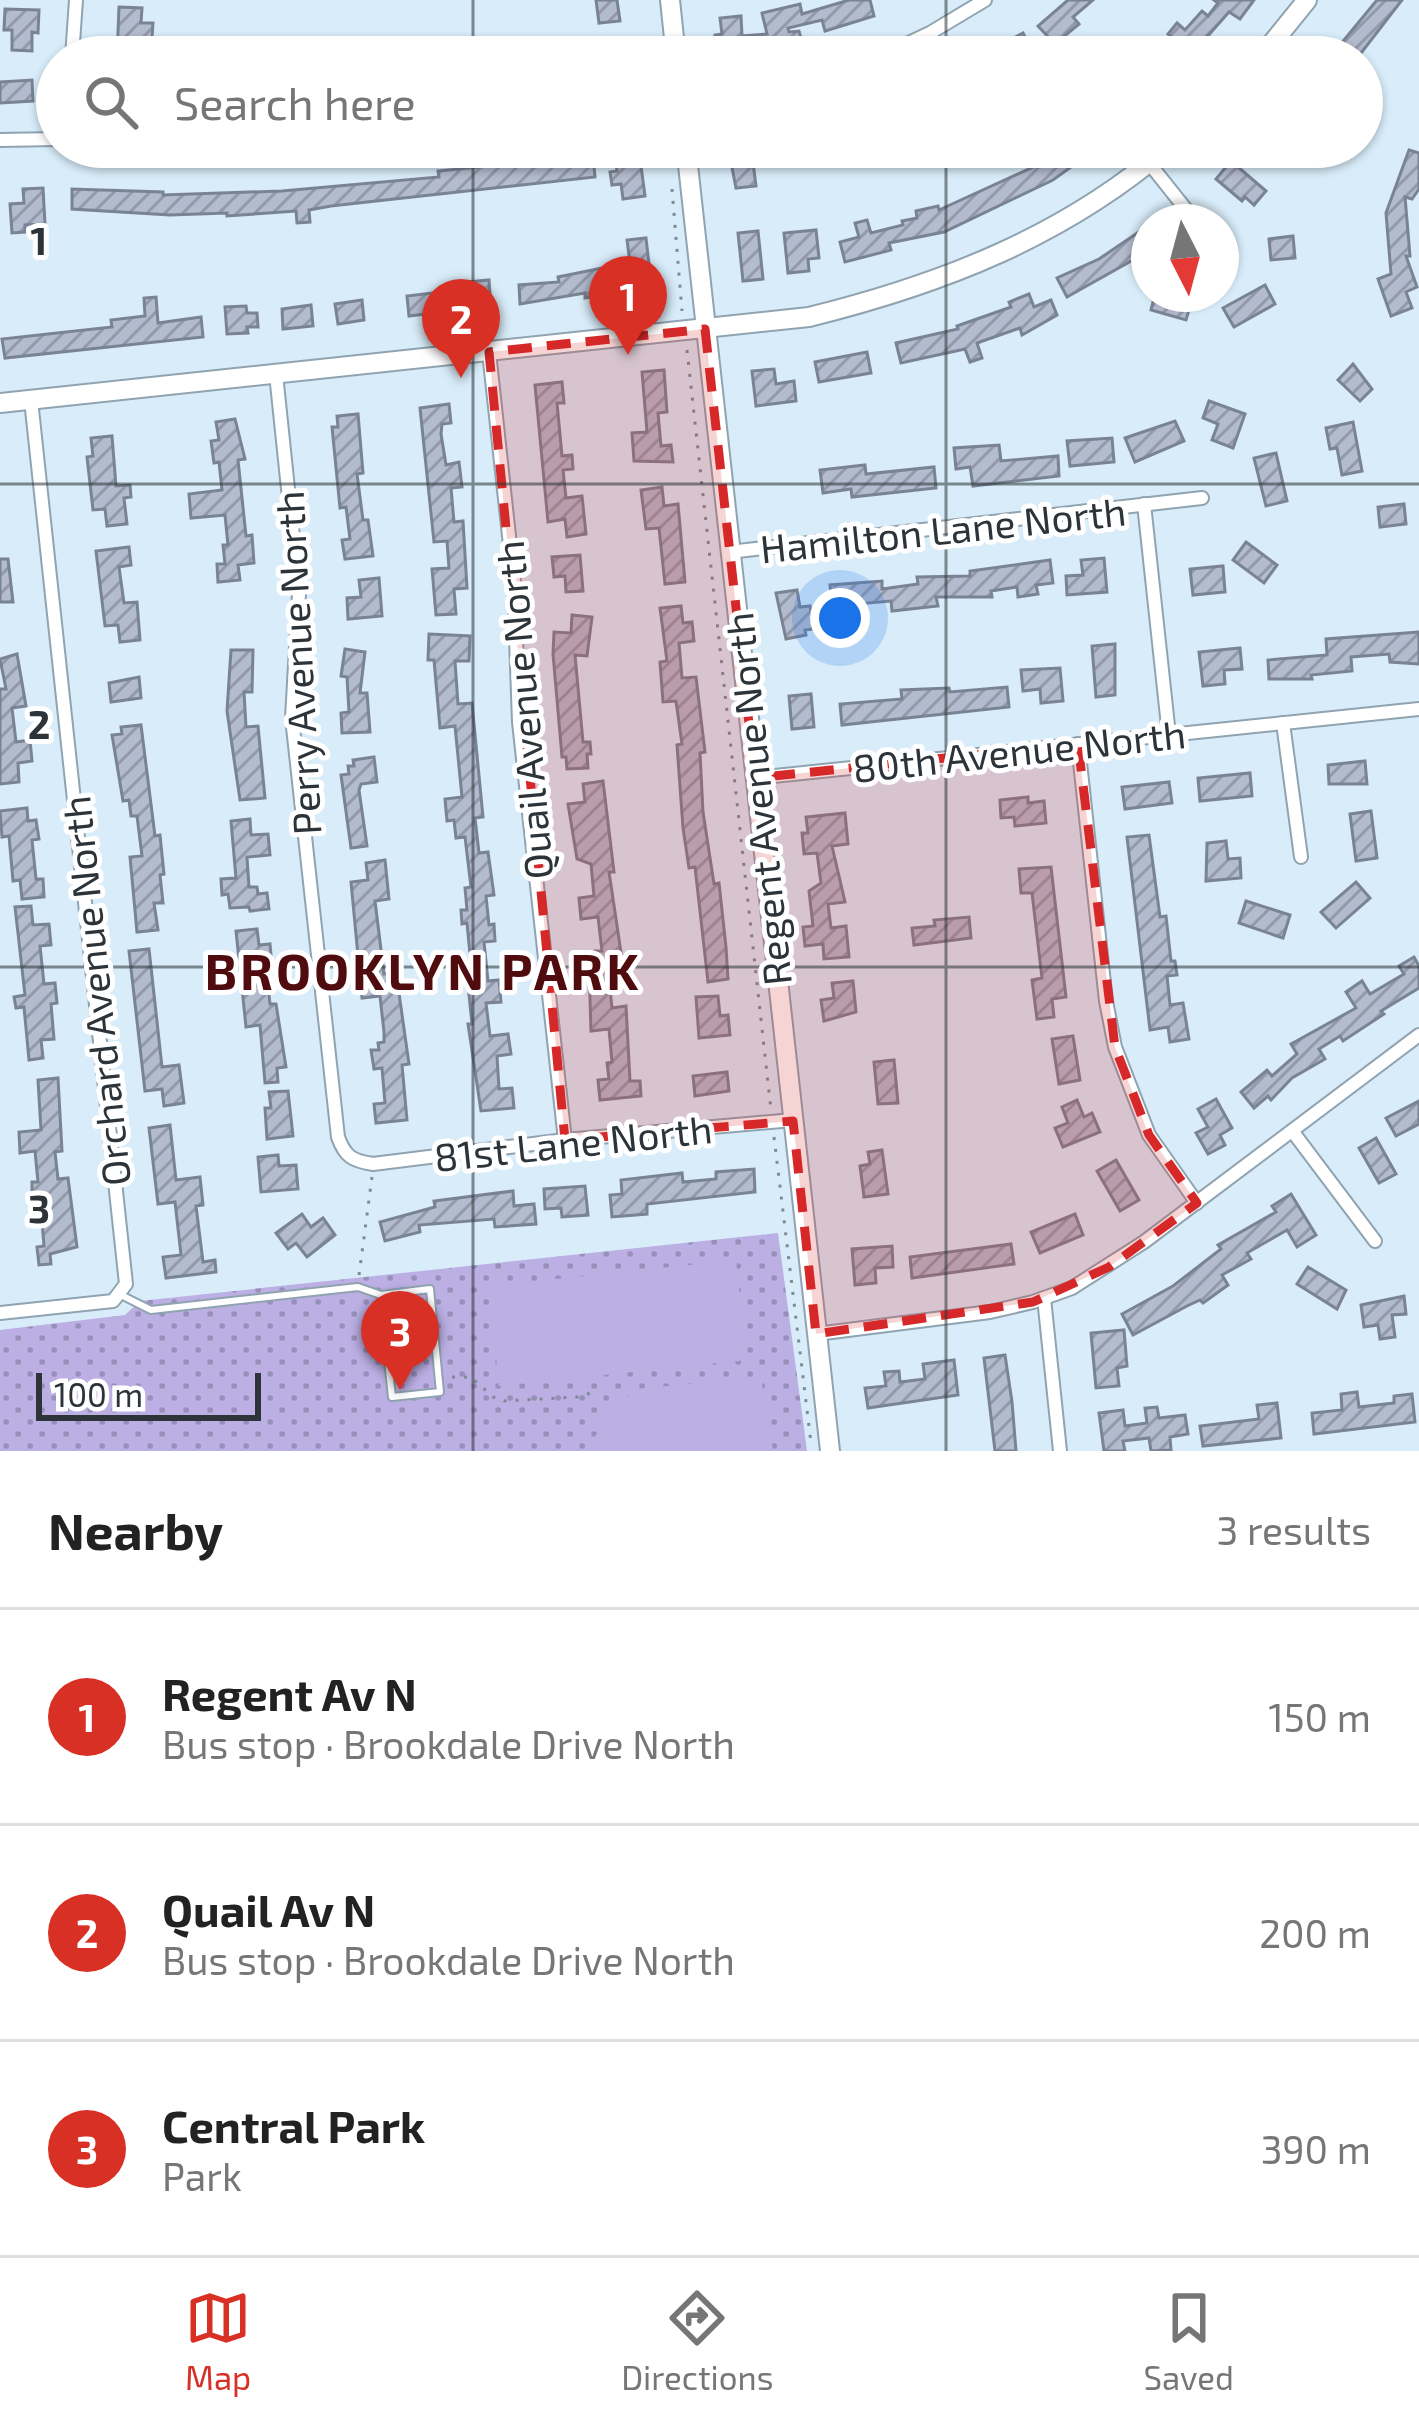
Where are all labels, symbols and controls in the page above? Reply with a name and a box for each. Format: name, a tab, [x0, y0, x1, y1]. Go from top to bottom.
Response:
search box	[36, 36, 1383, 168]
icon: search	[78, 69, 144, 135]
text: Search here	[174, 75, 416, 129]
north arrow	[1131, 204, 1239, 312]
text: 1	[31, 216, 47, 263]
pin: 1	[589, 256, 667, 355]
pin: 2	[422, 279, 500, 378]
street label: Hamilton Lane North	[758, 486, 1128, 572]
street label: Perry Avenue North	[265, 490, 329, 836]
street label: Quail Avenue North	[485, 539, 561, 881]
your location	[810, 588, 870, 648]
street label: Regent Avenue North	[714, 610, 800, 988]
text: 2	[28, 700, 50, 747]
street label: 80th Avenue North	[850, 709, 1188, 791]
street label: Orchard Avenue North	[51, 794, 139, 1188]
district label: BROOKLYN PARK	[204, 939, 642, 1000]
street label: 81st Lane North	[432, 1104, 714, 1180]
text: 3	[28, 1184, 50, 1231]
pin: 3	[361, 1291, 439, 1390]
scale bar	[36, 1367, 261, 1420]
text: 100 m	[54, 1374, 143, 1414]
text: Nearby	[48, 1499, 223, 1560]
text: 3 results	[1217, 1506, 1371, 1553]
text: Regent Av N	[162, 1666, 417, 1720]
text: 1	[79, 1693, 95, 1740]
text: 150 m	[1268, 1693, 1371, 1740]
text: Bus stop · Brookdale Drive North	[162, 1720, 735, 1767]
text: Quail Av N	[162, 1882, 375, 1936]
text: 2	[76, 1909, 98, 1956]
text: 200 m	[1259, 1909, 1371, 1956]
text: Bus stop · Brookdale Drive North	[162, 1936, 735, 1983]
text: Central Park	[162, 2098, 425, 2152]
text: 3	[76, 2125, 98, 2172]
text: 390 m	[1261, 2125, 1371, 2172]
text: Park	[162, 2152, 242, 2199]
tab: Map	[185, 2285, 251, 2397]
tab: Directions	[621, 2285, 773, 2397]
tab: Saved	[1143, 2285, 1234, 2397]

